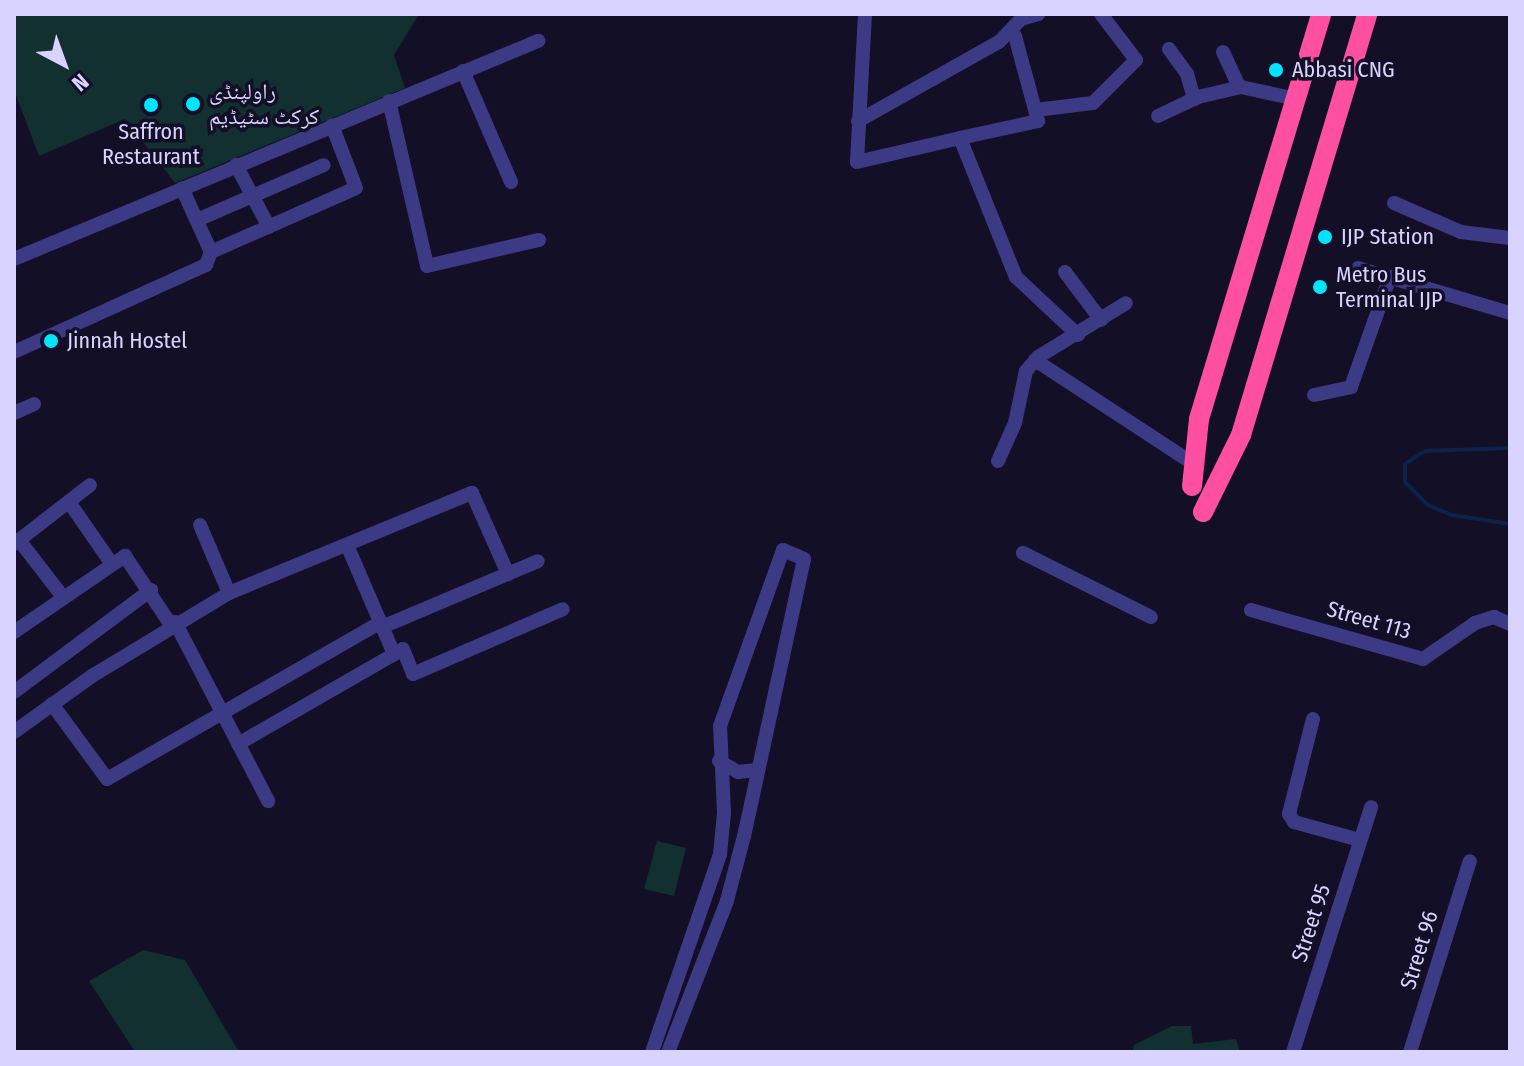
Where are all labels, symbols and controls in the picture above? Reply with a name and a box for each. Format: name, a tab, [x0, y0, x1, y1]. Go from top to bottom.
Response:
north arrow	[24, 24, 104, 104]
place label: Abbasi CNG	[1292, 57, 1395, 83]
marker: Abbasi CNG	[1267, 61, 1285, 79]
text: N	[66, 68, 94, 97]
place label: راولپنڈی کرکٹ سٹیڈیم	[209, 78, 319, 130]
marker: راولپنڈی کرکٹ سٹیڈیم	[184, 95, 202, 113]
marker: Saffron Restaurant	[142, 96, 160, 114]
place label: Saffron Restaurant	[102, 118, 200, 170]
place label: IJP Station	[1341, 224, 1434, 250]
marker: IJP Station	[1316, 228, 1334, 246]
place label: Metro Bus Terminal IJP	[1336, 261, 1442, 312]
marker: Metro Bus Terminal IJP	[1311, 278, 1329, 296]
place label: Jinnah Hostel	[67, 328, 187, 354]
marker: Jinnah Hostel	[42, 332, 60, 350]
street label: Street 113	[1324, 595, 1414, 645]
street label: Street 95	[1286, 881, 1336, 965]
street label: Street 96	[1395, 907, 1443, 993]

